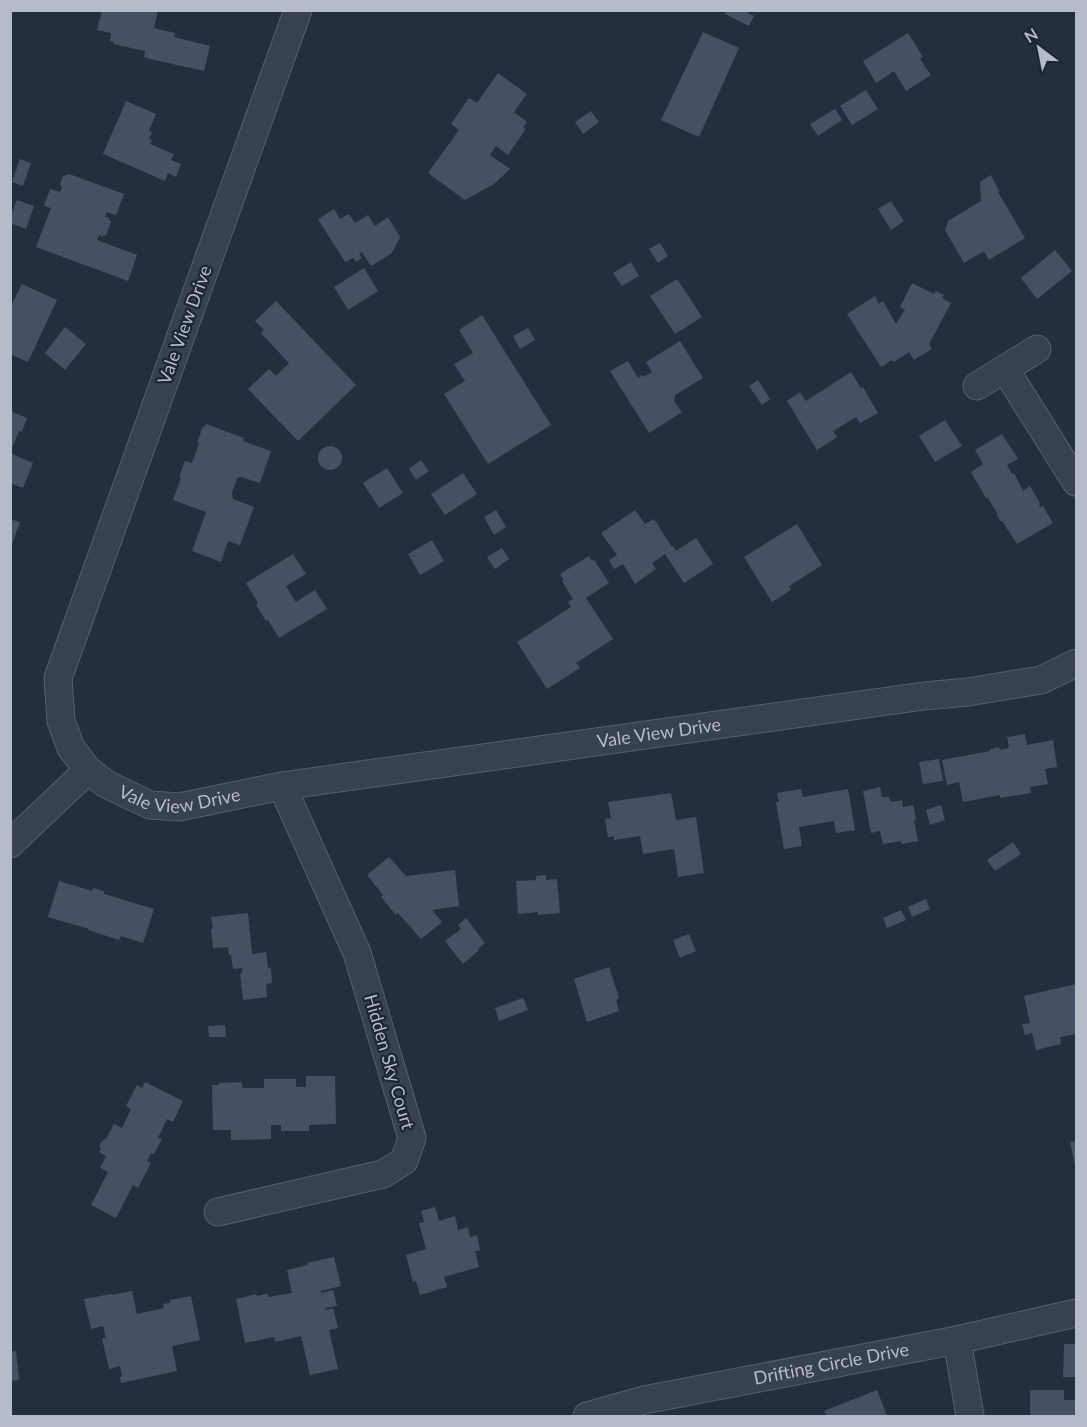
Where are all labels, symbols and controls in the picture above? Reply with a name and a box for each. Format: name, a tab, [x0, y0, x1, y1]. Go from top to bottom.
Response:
north arrow	[1009, 18, 1069, 78]
text: N	[1021, 24, 1041, 46]
street label: Vale View Drive	[152, 262, 216, 387]
street label: Vale View Drive	[596, 713, 722, 752]
street label: Vale View Drive	[115, 780, 242, 817]
street label: Hidden Sky Court	[360, 992, 420, 1132]
street label: Drifting Circle Drive	[752, 1337, 911, 1389]

